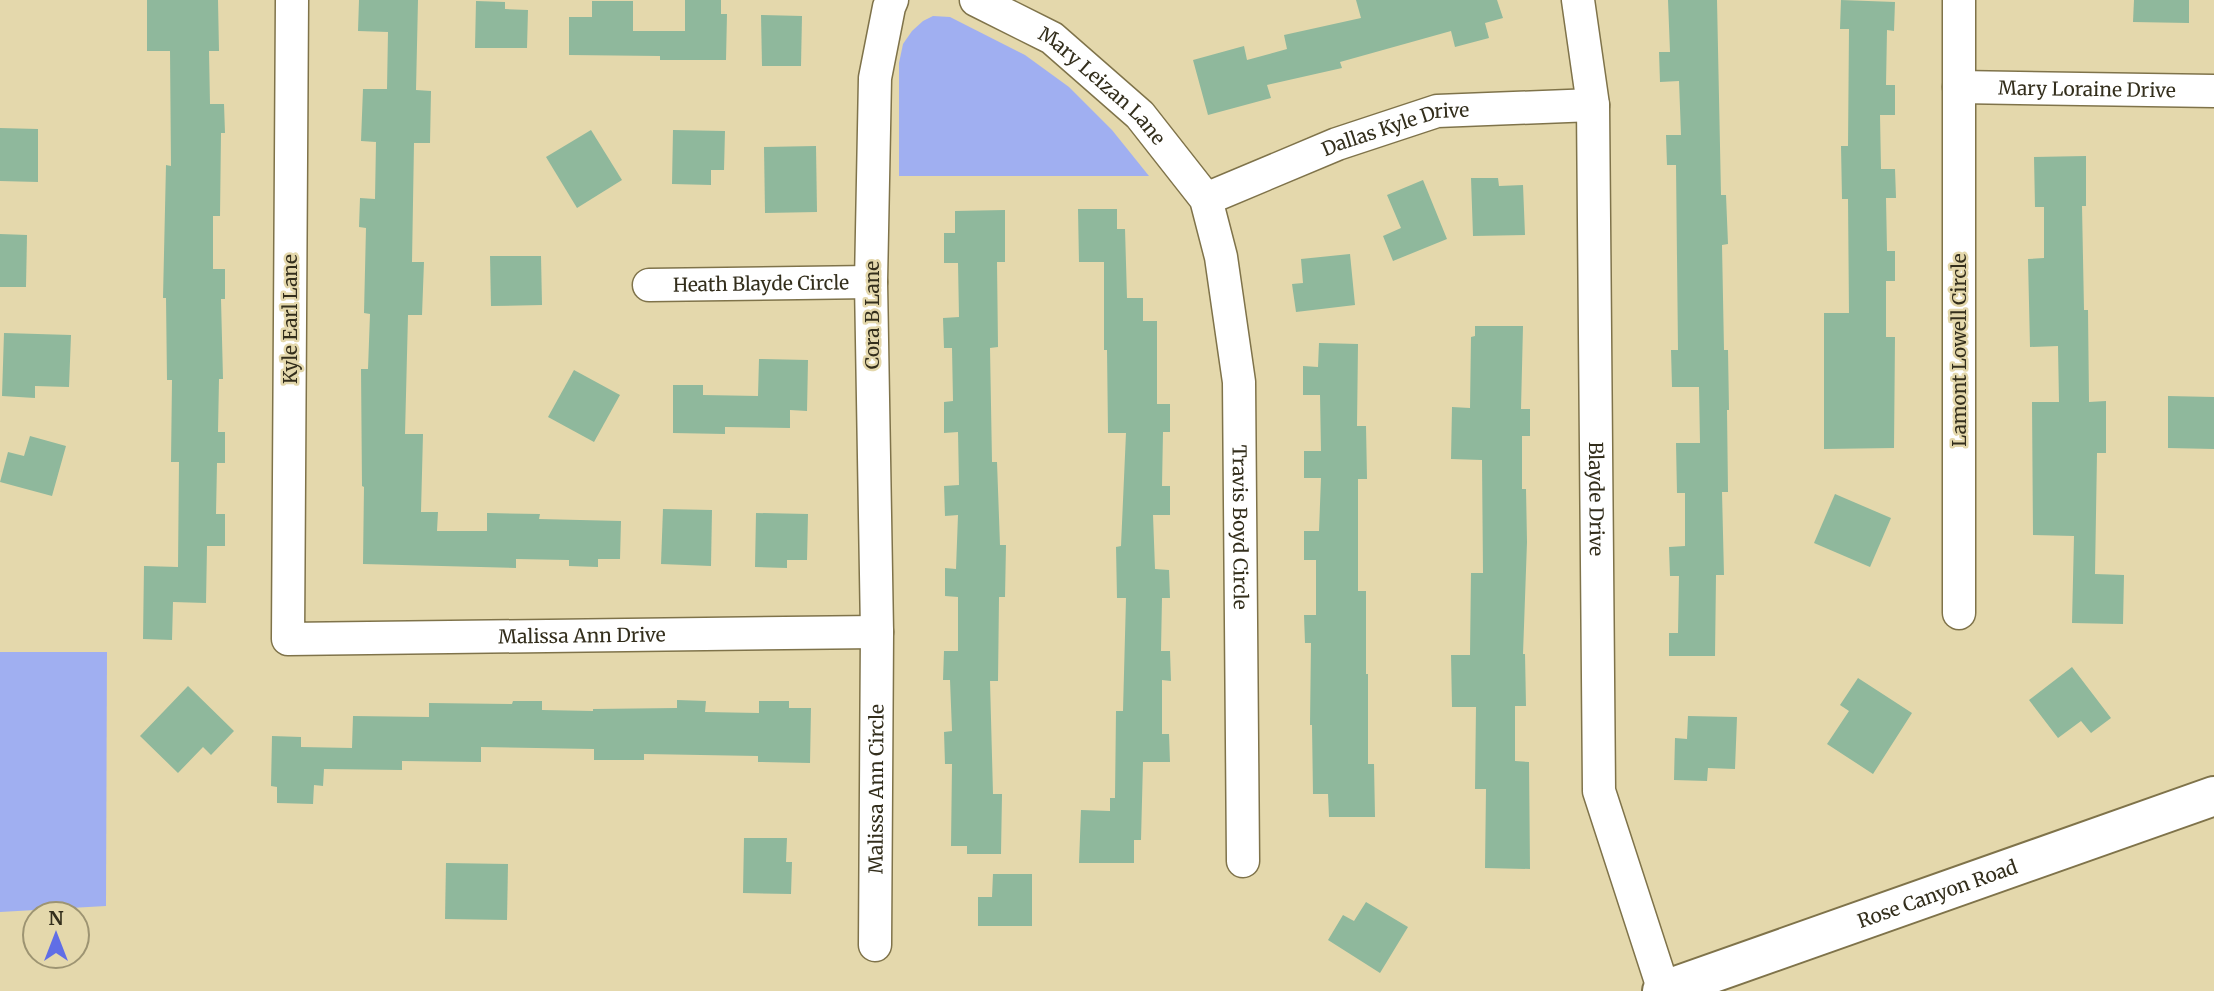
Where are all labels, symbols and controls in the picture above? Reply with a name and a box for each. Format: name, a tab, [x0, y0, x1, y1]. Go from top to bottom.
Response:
street label: Mary Leizan Lane	[1035, 21, 1171, 150]
street label: Mary Loraine Drive	[1998, 76, 2176, 102]
street label: Dallas Kyle Drive	[1318, 98, 1470, 161]
street label: Lamont Lowell Circle	[1947, 253, 1971, 447]
street label: Kyle Earl Lane	[278, 254, 302, 384]
street label: Cora B Lane	[860, 261, 884, 369]
street label: Heath Blayde Circle	[673, 270, 849, 297]
street label: Blayde Drive	[1584, 442, 1609, 556]
street label: Travis Boyd Circle	[1228, 445, 1253, 610]
street label: Malissa Ann Drive	[498, 623, 666, 649]
street label: Malissa Ann Circle	[863, 704, 889, 874]
street label: Rose Canyon Road	[1854, 854, 2021, 933]
north arrow	[21, 900, 91, 970]
text: N	[48, 906, 64, 930]

